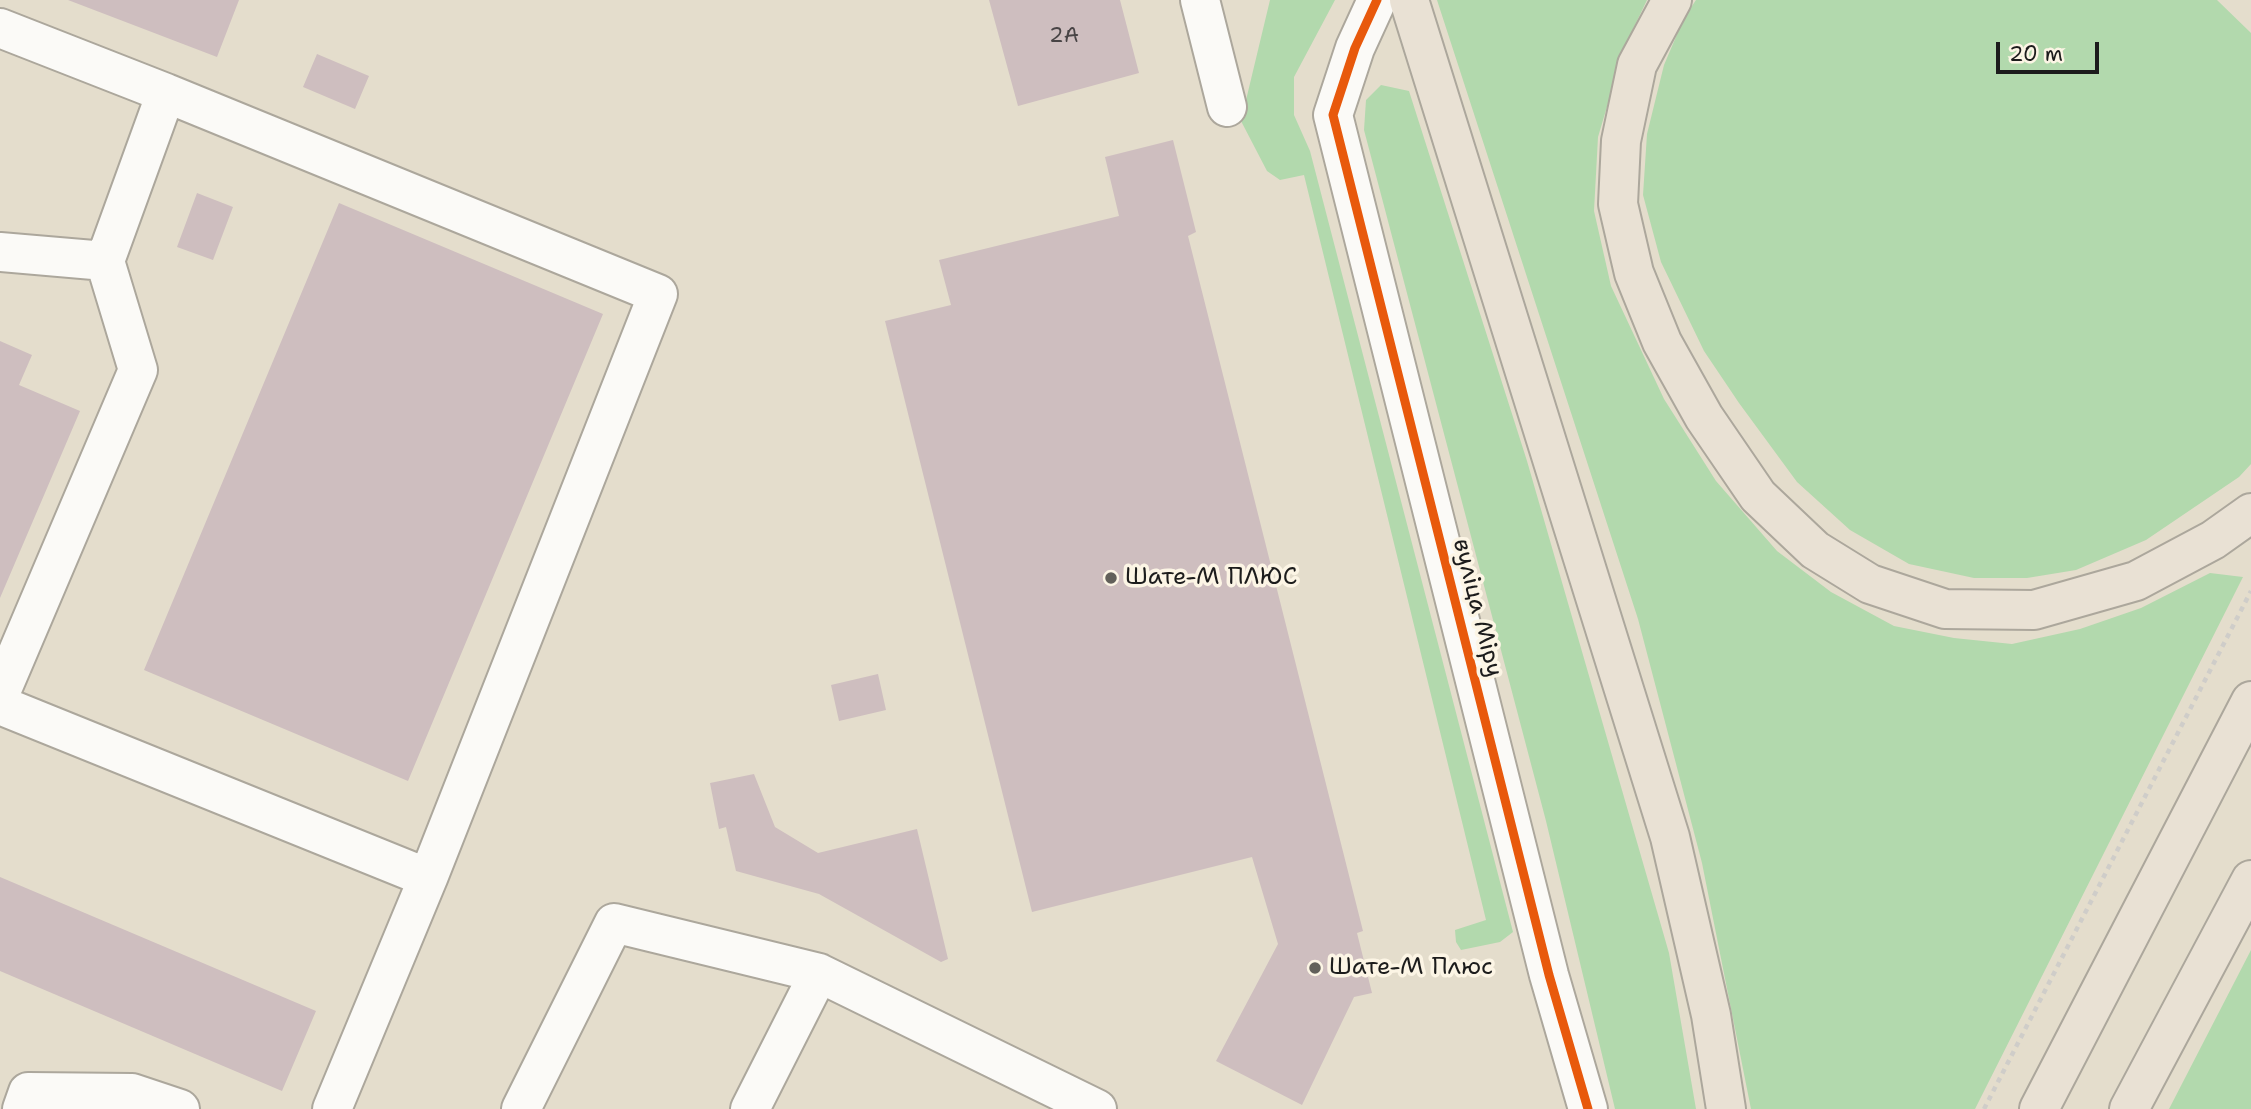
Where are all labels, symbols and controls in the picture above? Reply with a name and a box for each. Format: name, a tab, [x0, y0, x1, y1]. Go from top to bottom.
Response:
house number: 2А	[1049, 24, 1079, 50]
scale bar	[1999, 28, 2102, 72]
text: 20 m	[2009, 40, 2063, 68]
street label: вуліца Міру	[1446, 536, 1508, 680]
place label: Шате-М ПЛЮС	[1125, 564, 1297, 592]
marker: Шате-М ПЛЮС	[1103, 570, 1119, 586]
place label: Шате-М Плюс	[1329, 954, 1493, 982]
marker: Шате-М Плюс	[1307, 960, 1323, 976]

